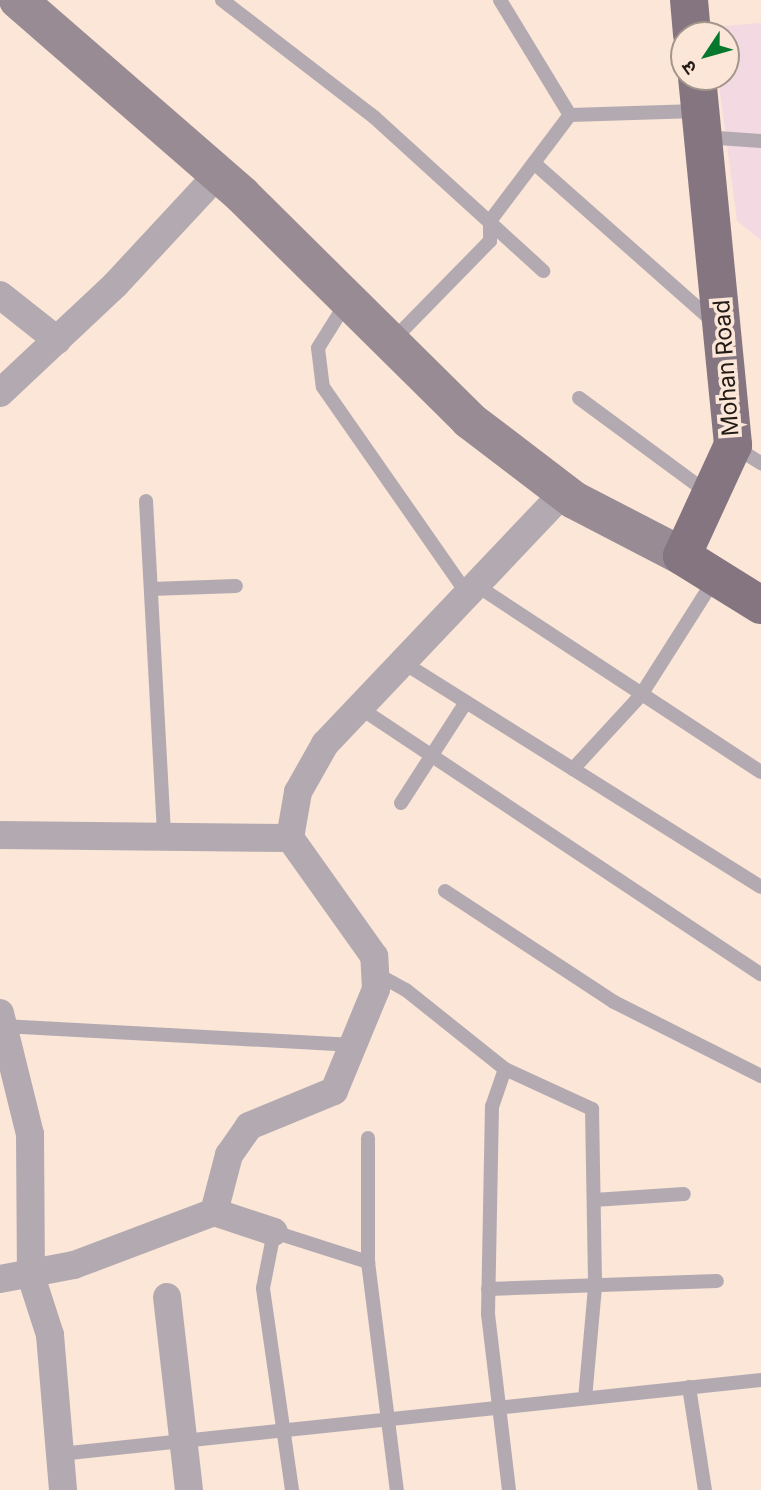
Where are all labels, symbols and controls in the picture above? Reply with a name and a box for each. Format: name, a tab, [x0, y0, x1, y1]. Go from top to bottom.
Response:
north arrow	[670, 21, 740, 91]
text: उ	[677, 56, 702, 79]
street label: Mohan Road	[707, 299, 745, 437]

